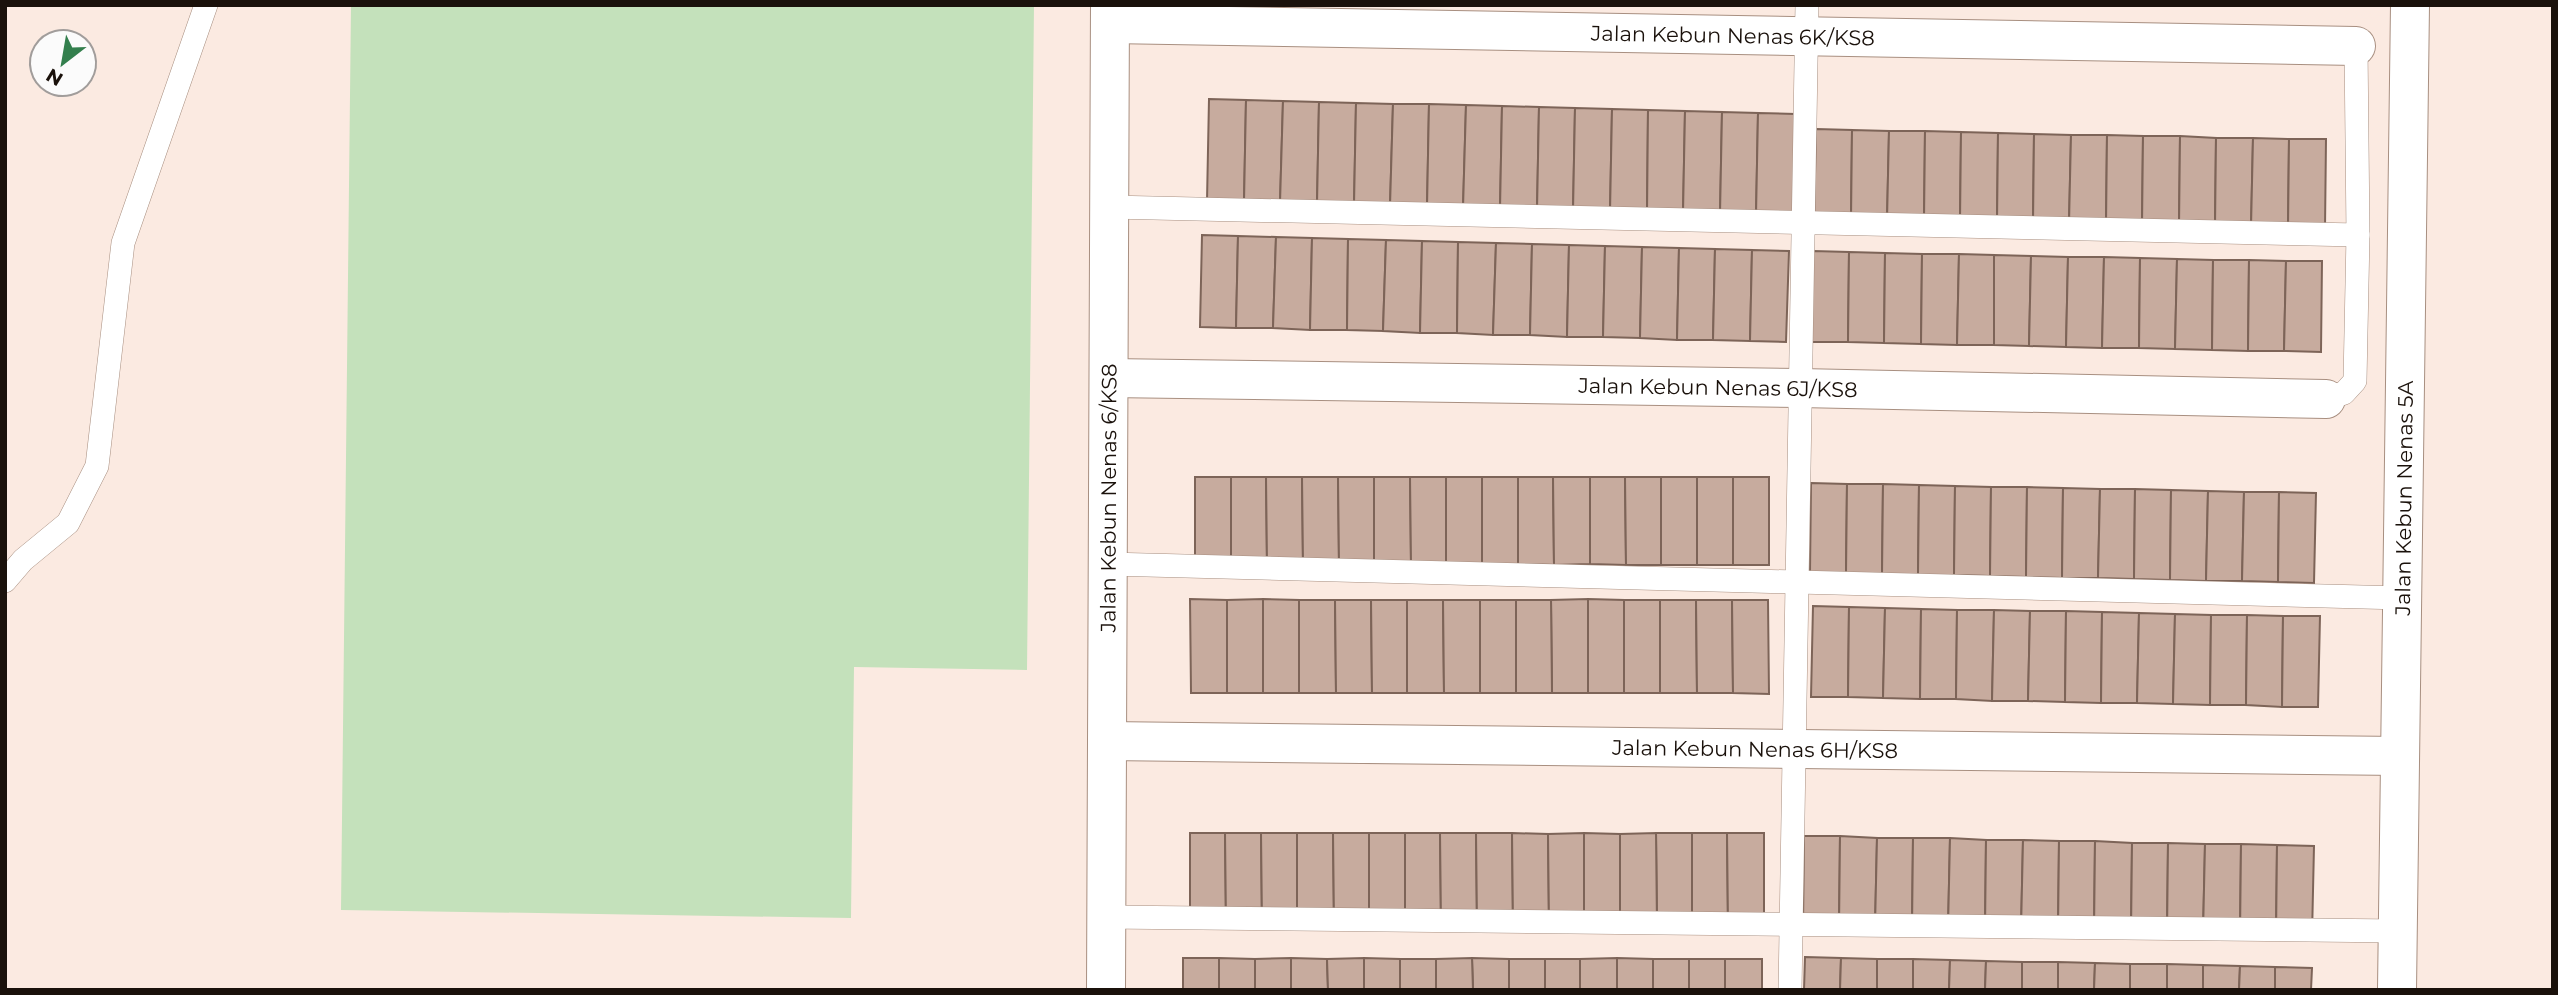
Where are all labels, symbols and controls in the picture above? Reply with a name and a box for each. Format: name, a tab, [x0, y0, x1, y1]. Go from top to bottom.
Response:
street label: Jalan Kebun Nenas 6K/KS8	[1590, 20, 1875, 50]
north arrow	[28, 28, 98, 98]
text: N	[42, 63, 67, 91]
street label: Jalan Kebun Nenas 6/KS8	[1095, 363, 1121, 634]
street label: Jalan Kebun Nenas 6J/KS8	[1577, 372, 1858, 402]
street label: Jalan Kebun Nenas 5A	[2389, 379, 2418, 617]
street label: Jalan Kebun Nenas 6H/KS8	[1611, 734, 1898, 763]

